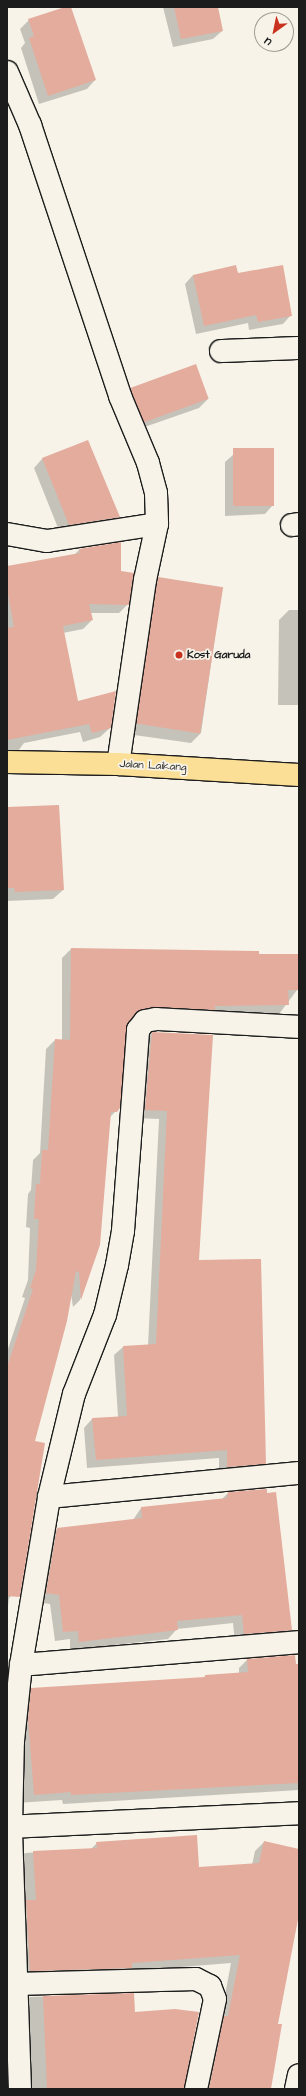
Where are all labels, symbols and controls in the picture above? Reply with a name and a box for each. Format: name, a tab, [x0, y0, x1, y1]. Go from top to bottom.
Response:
north arrow	[254, 12, 294, 52]
text: U	[261, 34, 274, 50]
place label: Kost Garuda	[187, 648, 250, 662]
marker: Kost Garuda	[174, 650, 184, 660]
street label: Jalan Laikang	[119, 758, 187, 774]

